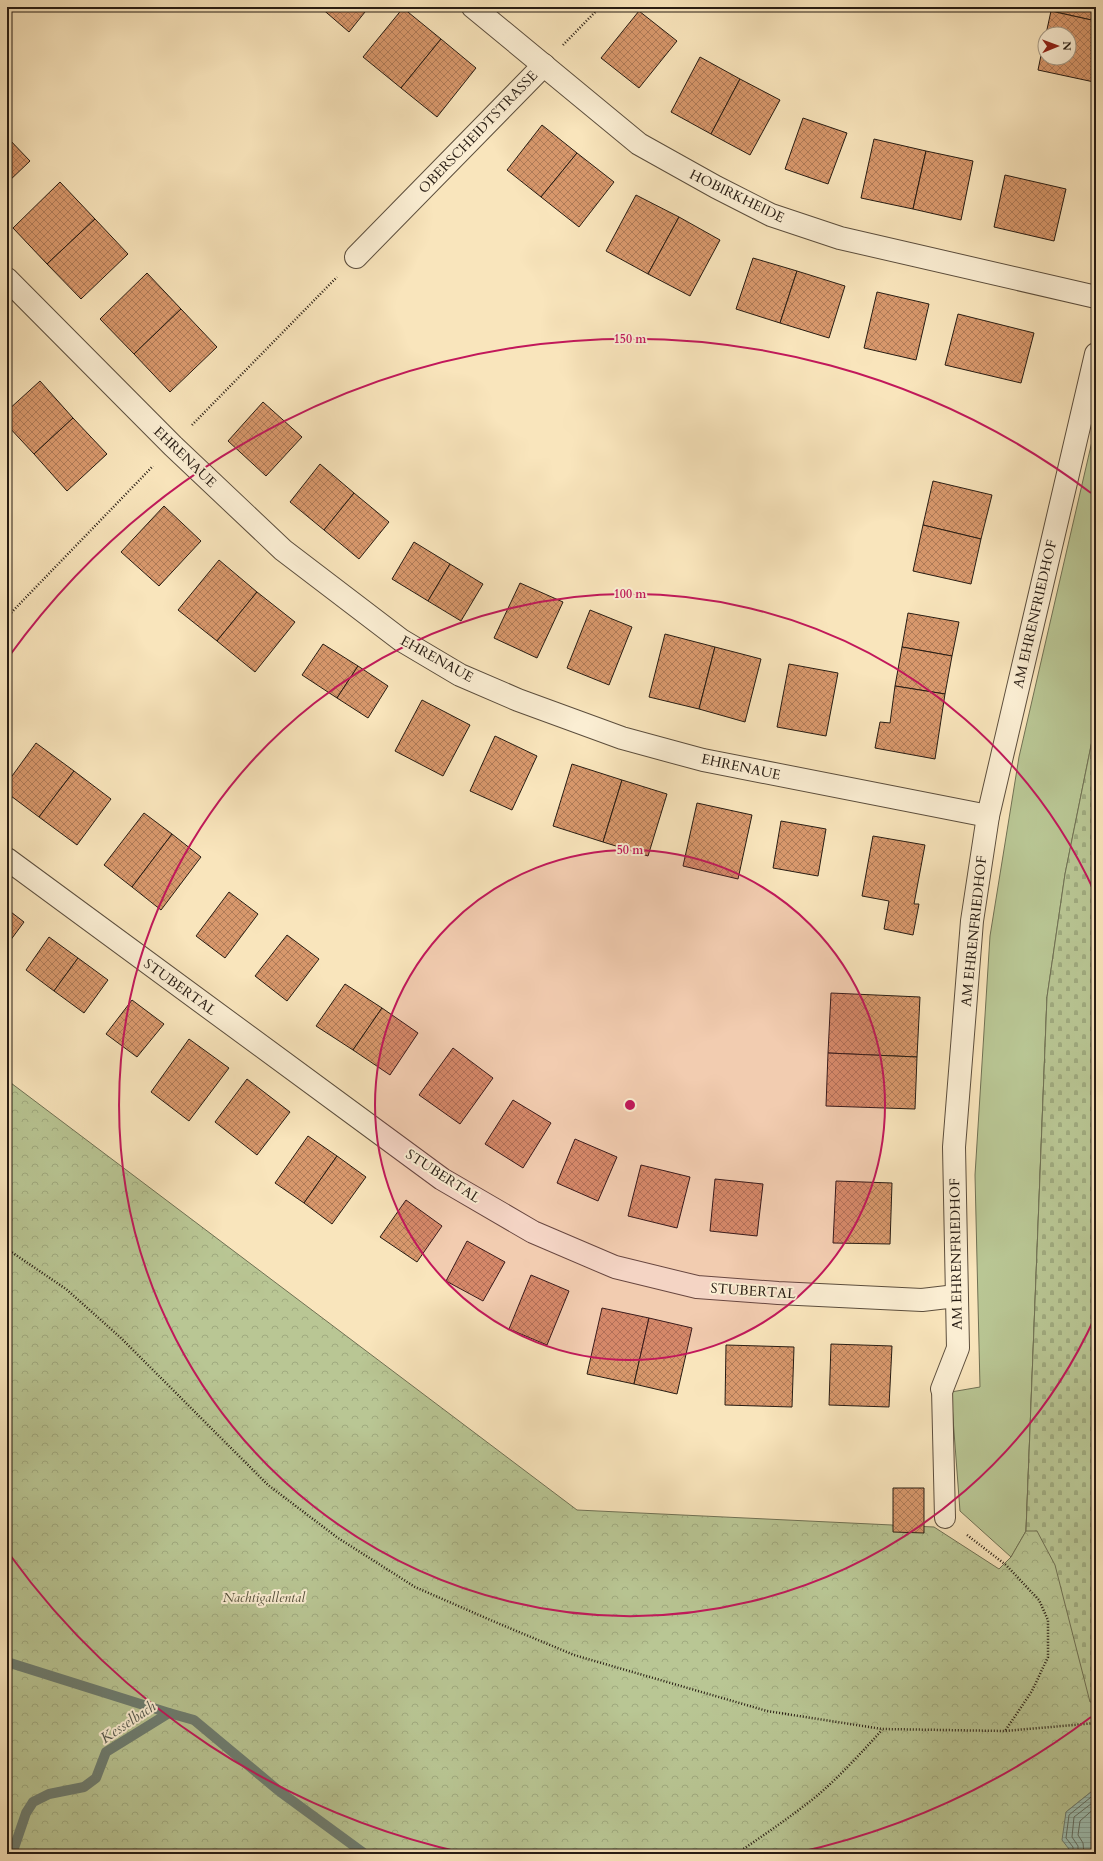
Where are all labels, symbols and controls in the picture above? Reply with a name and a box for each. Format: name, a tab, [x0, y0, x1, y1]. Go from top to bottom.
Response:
north arrow	[1037, 26, 1077, 66]
text: N	[1059, 41, 1074, 51]
street label: OBERSCHEIDTSTRASSE	[414, 66, 542, 198]
street label: HOBIRKHEIDE	[686, 165, 788, 227]
text: 150 m	[614, 331, 647, 347]
street label: EHRENAUE	[149, 422, 221, 492]
street label: AM EHRENFRIEDHOF	[1009, 538, 1061, 690]
text: 100 m	[614, 586, 647, 602]
street label: EHRENAUE	[397, 631, 477, 687]
street label: EHRENAUE	[700, 749, 783, 785]
text: 50 m	[617, 842, 644, 858]
street label: AM EHRENFRIEDHOF	[957, 855, 991, 1007]
street label: STUBERTAL	[140, 954, 221, 1020]
centre of rings	[623, 1098, 637, 1112]
street label: STUBERTAL	[402, 1145, 484, 1207]
street label: AM EHRENFRIEDHOF	[945, 1178, 967, 1330]
street label: STUBERTAL	[710, 1279, 797, 1303]
park label: Nachtigallental	[223, 1588, 306, 1607]
water label: Kesselbach	[96, 1696, 160, 1748]

